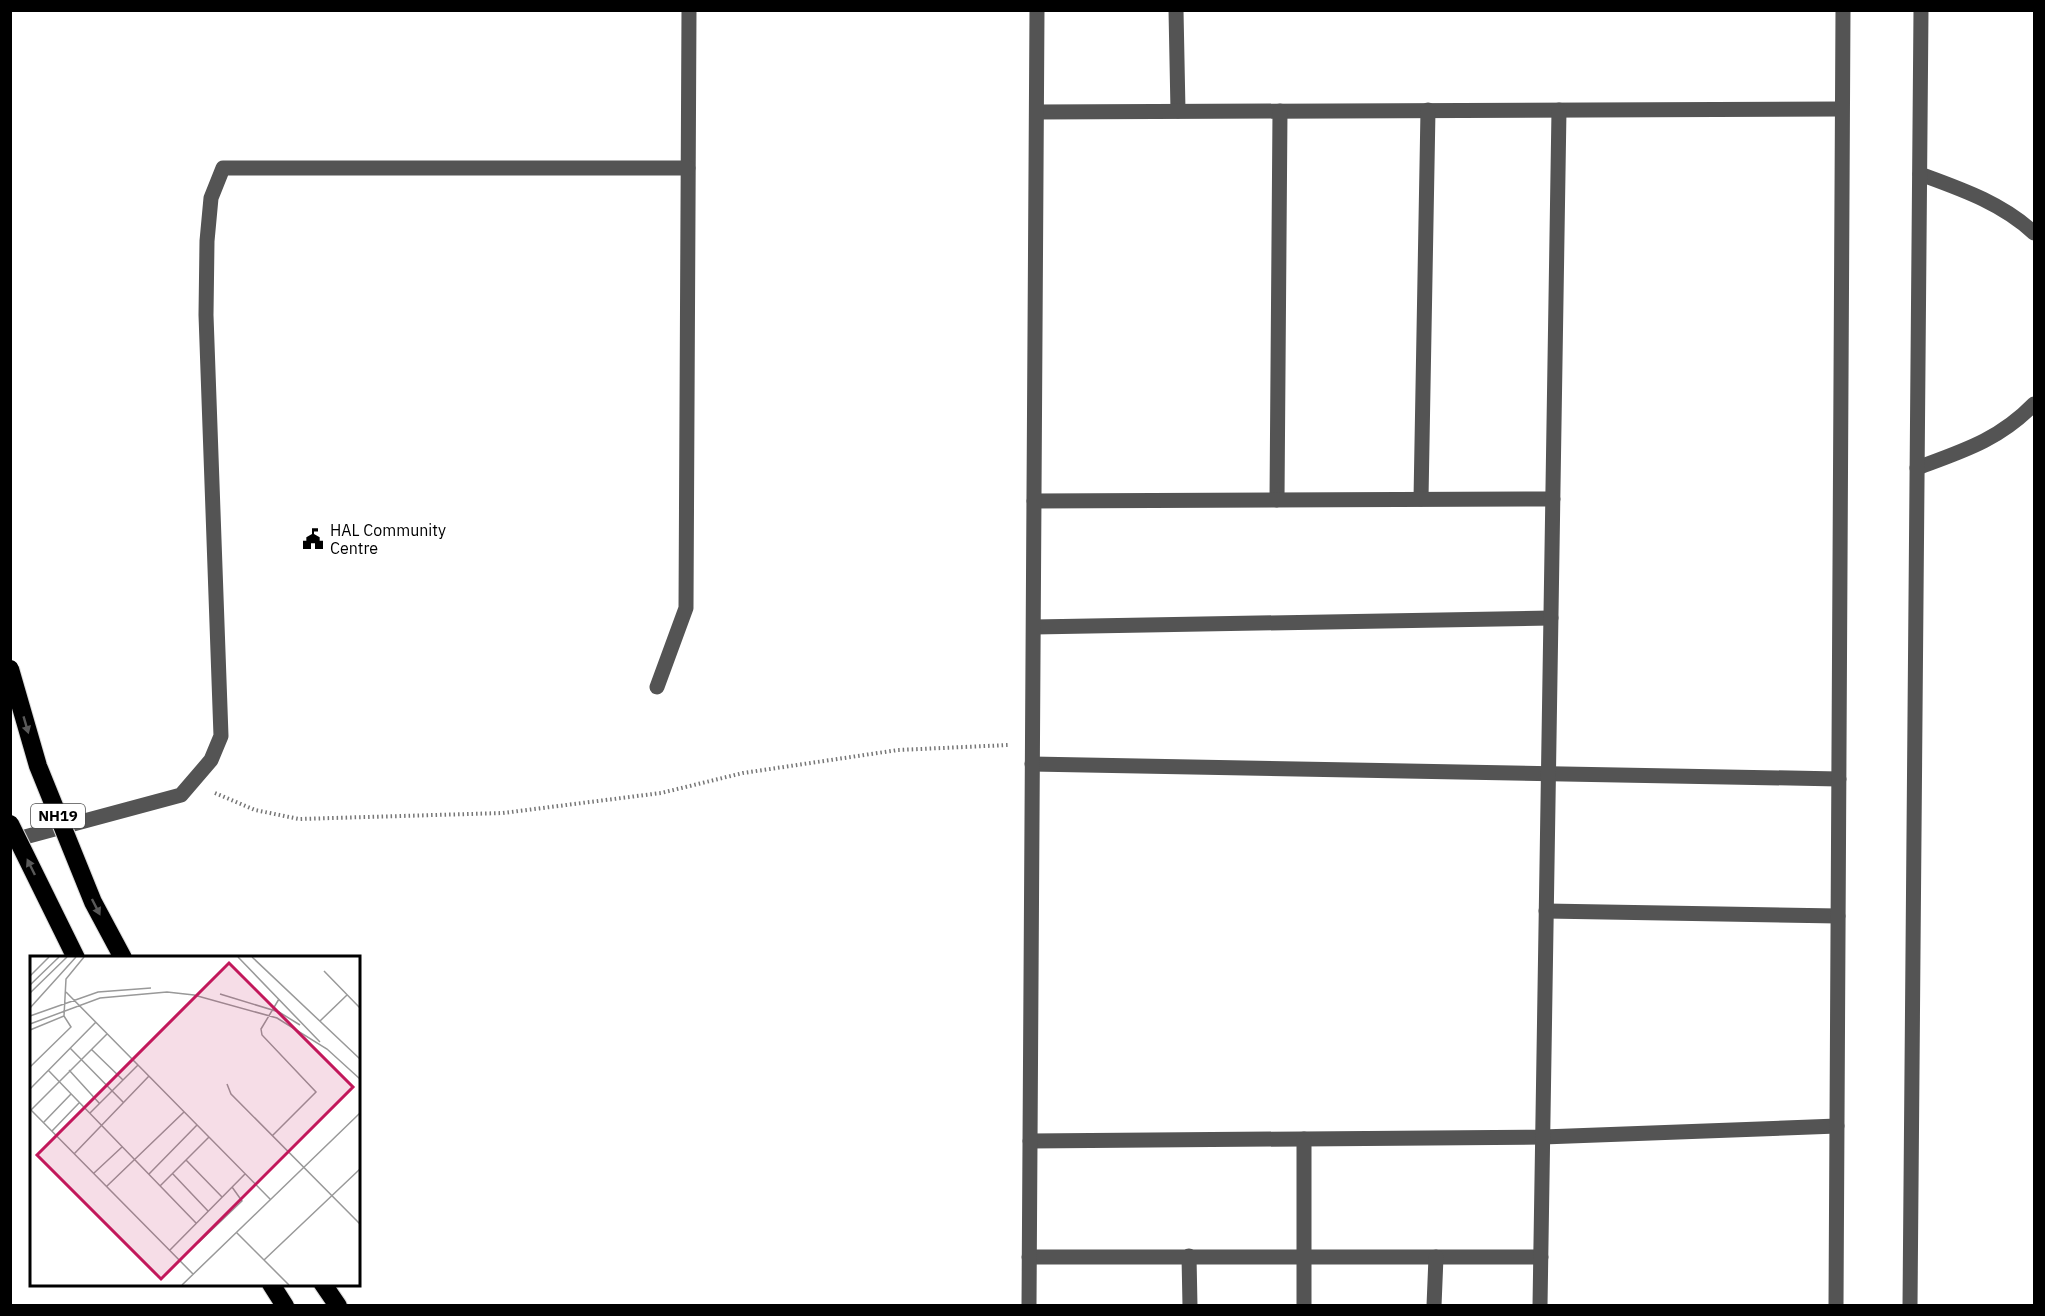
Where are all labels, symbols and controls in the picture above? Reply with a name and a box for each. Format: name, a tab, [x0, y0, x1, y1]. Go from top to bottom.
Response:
place label: HAL Community Centre	[330, 520, 446, 558]
public building icon: HAL Community Centre	[301, 527, 325, 551]
one-way arrow	[22, 716, 31, 734]
road number: NH19	[31, 804, 85, 828]
one-way arrow	[27, 859, 36, 876]
one-way arrow	[91, 898, 101, 916]
inset map	[30, 956, 360, 1286]

